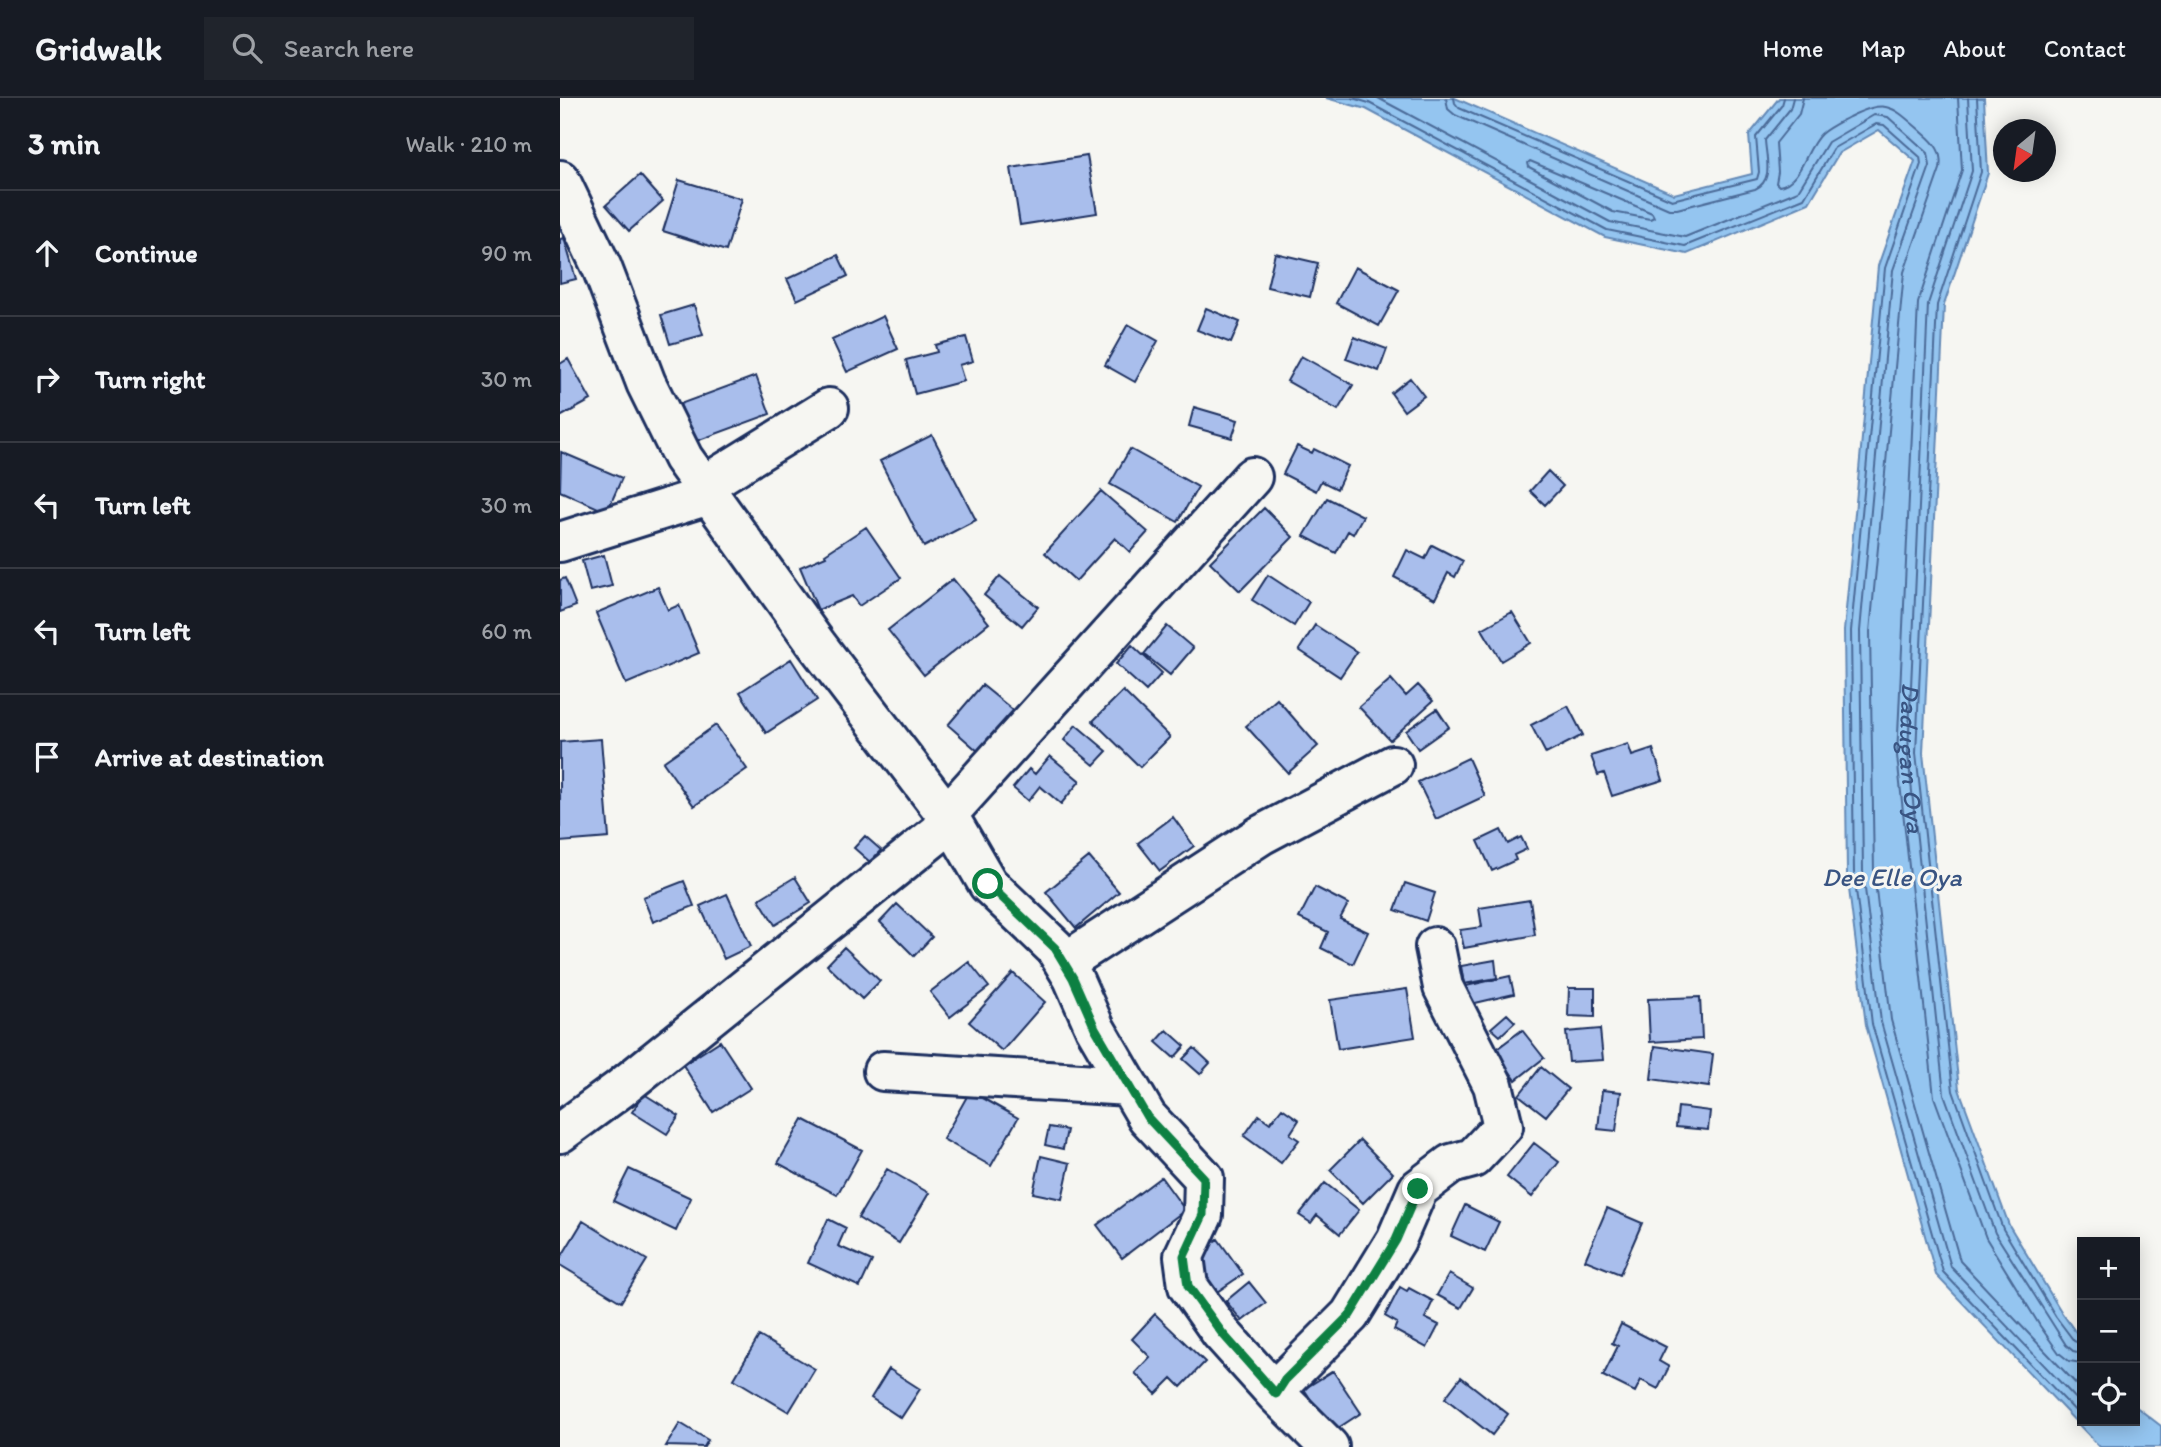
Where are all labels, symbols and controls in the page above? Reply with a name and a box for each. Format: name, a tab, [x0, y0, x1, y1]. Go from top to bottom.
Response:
search box	[204, 17, 694, 80]
text: Gridwalk	[35, 29, 162, 68]
icon: search	[228, 29, 266, 67]
text: Search here	[284, 32, 414, 64]
text: Home	[1763, 34, 1823, 63]
text: Map	[1861, 34, 1905, 63]
text: About	[1943, 34, 2006, 63]
text: Contact	[2044, 34, 2126, 63]
north arrow	[1993, 119, 2056, 182]
text: 3 min	[28, 125, 100, 162]
text: Walk · 210 m	[406, 130, 532, 158]
icon: ahead	[28, 234, 66, 272]
text: Continue	[95, 237, 198, 269]
text: 90 m	[481, 239, 532, 267]
icon: right	[28, 360, 66, 398]
text: Turn right	[95, 363, 206, 395]
text: 30 m	[481, 365, 532, 393]
icon: left	[28, 486, 66, 524]
text: Turn left	[95, 489, 191, 521]
text: 30 m	[481, 491, 532, 519]
icon: left	[28, 612, 66, 650]
text: Turn left	[95, 615, 191, 647]
text: 60 m	[481, 617, 532, 645]
water label: Dadugan Oya	[1892, 682, 1932, 836]
icon: arrive	[28, 738, 66, 776]
text: Arrive at destination	[95, 741, 324, 773]
water label: Dee Elle Oya	[1822, 861, 1962, 893]
route start	[972, 868, 1003, 899]
route end	[1402, 1173, 1433, 1204]
map controls	[2077, 1237, 2140, 1426]
button: +	[2077, 1237, 2140, 1300]
button: −	[2077, 1300, 2140, 1363]
button: locate	[2077, 1363, 2140, 1426]

